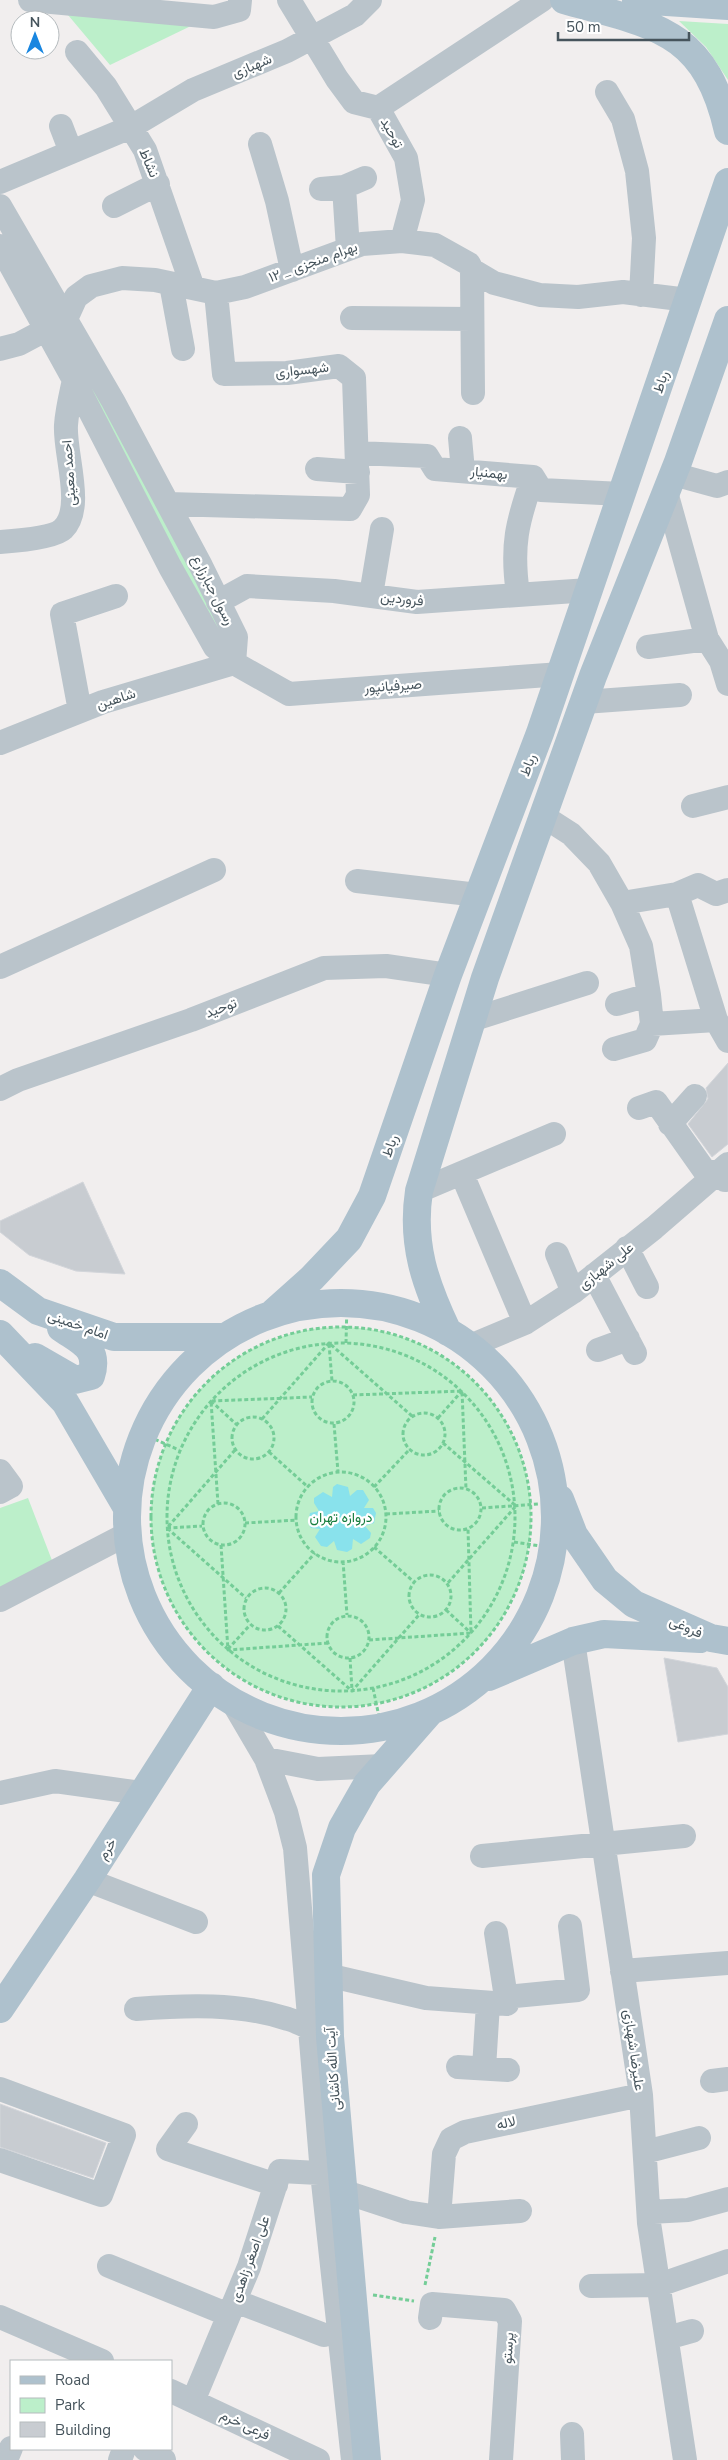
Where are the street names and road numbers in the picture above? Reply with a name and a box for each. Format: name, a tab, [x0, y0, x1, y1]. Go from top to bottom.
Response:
street label: شهبازی	[229, 49, 275, 83]
street label: توحید	[376, 114, 408, 152]
street label: نشاط	[134, 146, 164, 180]
street label: ۱۲ _ بهرام منجزی	[266, 237, 360, 287]
street label: شهسواری	[274, 358, 330, 382]
street label: رباط	[648, 368, 674, 396]
street label: احمد معینی	[57, 439, 81, 507]
street label: بهمنیار	[469, 462, 508, 484]
street label: رسول جبارزارع	[186, 552, 239, 629]
street label: فروردین	[380, 587, 424, 611]
street label: صیرفیانپور	[363, 674, 423, 698]
street label: شاهین	[94, 684, 138, 714]
street label: رباط	[515, 751, 541, 779]
street label: توحید	[202, 993, 240, 1023]
street label: رباط	[377, 1132, 403, 1160]
street label: علی شهبازی	[575, 1238, 637, 1294]
street label: امام خمینی	[45, 1306, 111, 1344]
street label: فروغی	[667, 1611, 705, 1643]
street label: خرم	[93, 1835, 121, 1863]
street label: علیرضا شهبازی	[619, 2008, 649, 2092]
street label: آیت الله کاشانی	[321, 2025, 345, 2111]
street label: لاله	[494, 2112, 518, 2134]
street label: علی اصغر زاهدی	[226, 2213, 274, 2305]
street label: پرستو	[497, 2332, 519, 2364]
street label: فرعی خرم	[217, 2405, 273, 2445]

